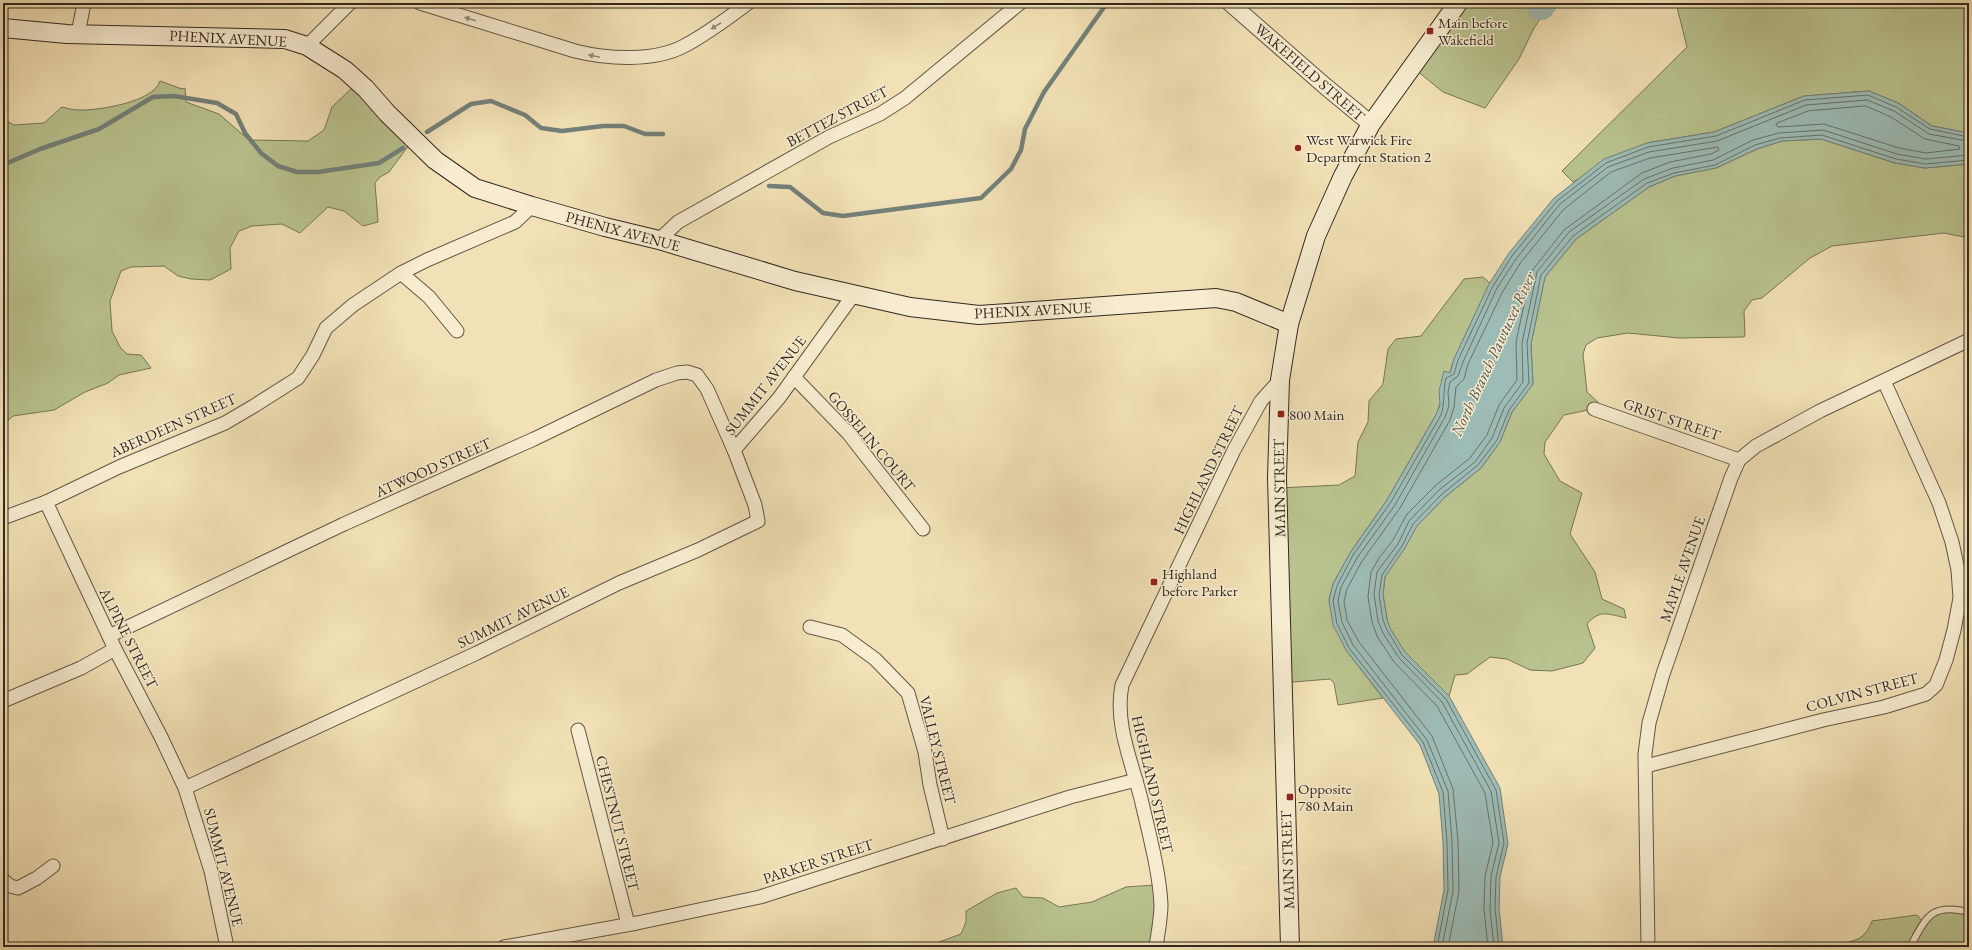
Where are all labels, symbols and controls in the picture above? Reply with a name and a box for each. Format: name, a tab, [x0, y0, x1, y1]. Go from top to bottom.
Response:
place label: Main before Wakefield	[1438, 13, 1508, 49]
one-way arrow	[463, 16, 475, 22]
street label: WAKEFIELD STREET	[1251, 19, 1370, 126]
one-way arrow	[711, 22, 722, 29]
street label: PHENIX AVENUE	[169, 25, 288, 51]
marker: Main before Wakefield	[1425, 26, 1435, 36]
one-way arrow	[588, 52, 600, 58]
street label: BETTEZ STREET	[783, 81, 892, 151]
place label: West Warwick Fire Department Station 2	[1306, 130, 1432, 166]
marker: West Warwick Fire Department Station 2	[1293, 143, 1303, 153]
street label: PHENIX AVENUE	[564, 207, 683, 256]
water label: North Branch Pawtuxet River	[1445, 268, 1541, 441]
street label: PHENIX AVENUE	[974, 297, 1093, 323]
street label: SUMMIT AVENUE	[720, 331, 810, 439]
street label: GOSSELIN COURT	[824, 387, 920, 496]
street label: ABERDEEN STREET	[106, 388, 240, 462]
street label: GRIST STREET	[1621, 394, 1724, 445]
street label: HIGHLAND STREET	[1169, 402, 1248, 537]
place label: 800 Main	[1289, 405, 1344, 424]
marker: 800 Main	[1276, 409, 1286, 419]
street label: ATWOOD STREET	[371, 433, 495, 501]
street label: MAIN STREET	[1269, 438, 1289, 537]
street label: MAPLE AVENUE	[1655, 513, 1709, 624]
place label: Highland before Parker	[1162, 564, 1238, 600]
marker: Highland before Parker	[1149, 577, 1159, 587]
street label: SUMMIT AVENUE	[454, 582, 572, 652]
street label: ALPINE STREET	[95, 584, 163, 692]
street label: COLVIN STREET	[1804, 668, 1921, 716]
street label: VALLEY STREET	[915, 694, 961, 807]
street label: HIGHLAND STREET	[1128, 713, 1178, 855]
street label: CHESTNUT STREET	[592, 753, 644, 894]
place label: Opposite 780 Main	[1298, 779, 1353, 815]
marker: Opposite 780 Main	[1285, 792, 1295, 802]
street label: SUMMIT AVENUE	[200, 806, 248, 929]
street label: MAIN STREET	[1276, 809, 1298, 910]
street label: PARKER STREET	[760, 834, 877, 888]

